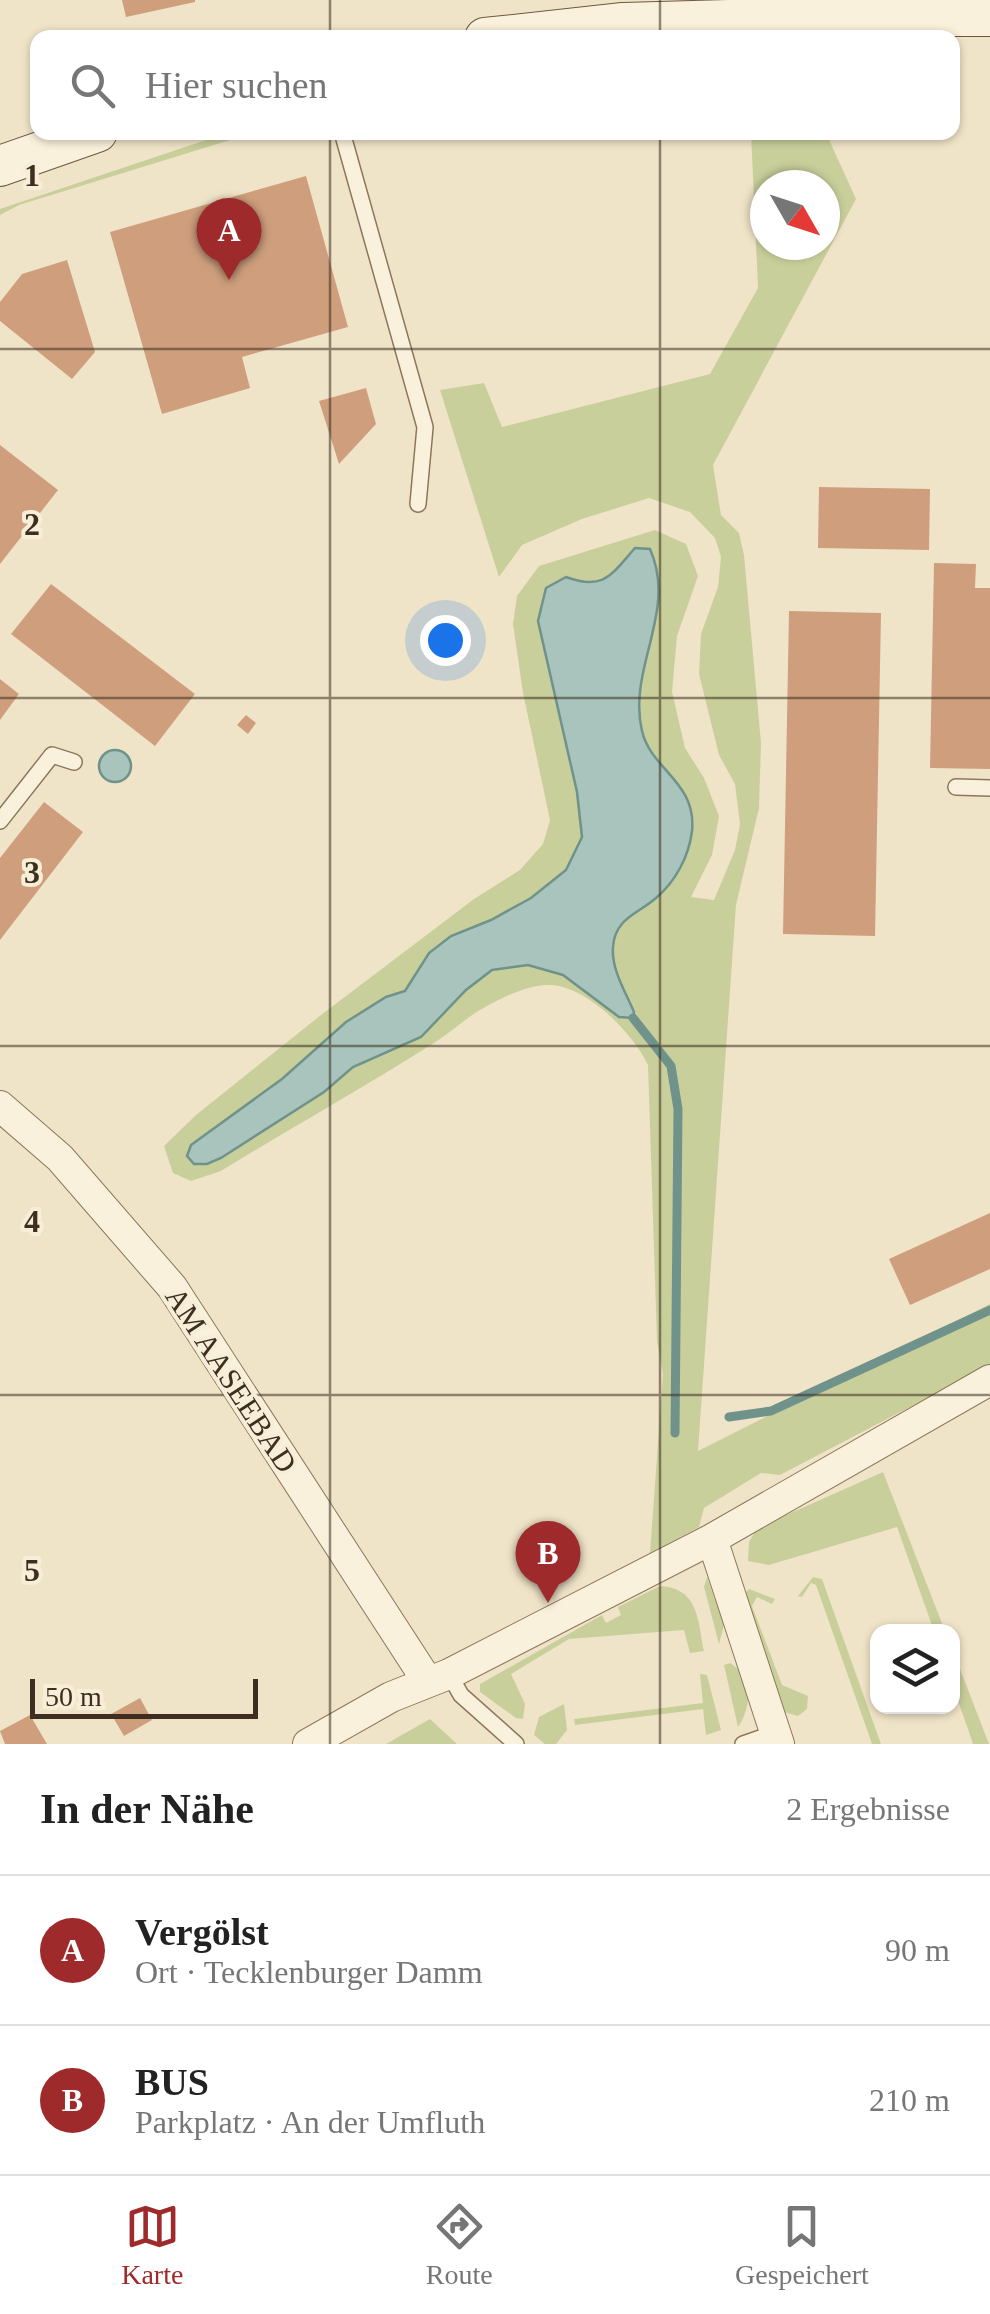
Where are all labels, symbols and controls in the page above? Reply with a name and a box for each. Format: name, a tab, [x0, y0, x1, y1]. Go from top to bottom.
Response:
search box	[30, 30, 960, 140]
icon: search	[65, 58, 120, 113]
text: Hier suchen	[145, 64, 328, 106]
text: 1	[24, 157, 40, 193]
north arrow	[750, 170, 840, 260]
pin: A	[196, 198, 262, 280]
text: 2	[24, 506, 40, 542]
your location	[420, 615, 471, 666]
text: 3	[24, 854, 40, 890]
text: 4	[24, 1203, 40, 1239]
street label: AM AASEEBAD	[159, 1281, 304, 1479]
pin: B	[516, 1520, 580, 1603]
text: 5	[24, 1552, 40, 1588]
map controls	[870, 1624, 960, 1714]
button: layers	[870, 1624, 960, 1714]
scale bar	[30, 1674, 258, 1718]
text: 50 m	[45, 1681, 102, 1712]
text: In der Nähe	[40, 1786, 254, 1832]
text: 2 Ergebnisse	[786, 1791, 950, 1827]
text: Vergölst	[135, 1911, 269, 1953]
text: A	[61, 1932, 84, 1968]
text: 90 m	[885, 1932, 950, 1968]
text: Ort · Tecklenburger Damm	[135, 1954, 483, 1990]
text: BUS	[135, 2061, 209, 2103]
text: B	[62, 2082, 83, 2118]
text: 210 m	[869, 2082, 950, 2118]
text: Parkplatz · An der Umfluth	[135, 2104, 485, 2140]
tab: Karte	[121, 2199, 183, 2291]
tab: Route	[426, 2199, 493, 2291]
tab: Gespeichert	[735, 2199, 869, 2291]

